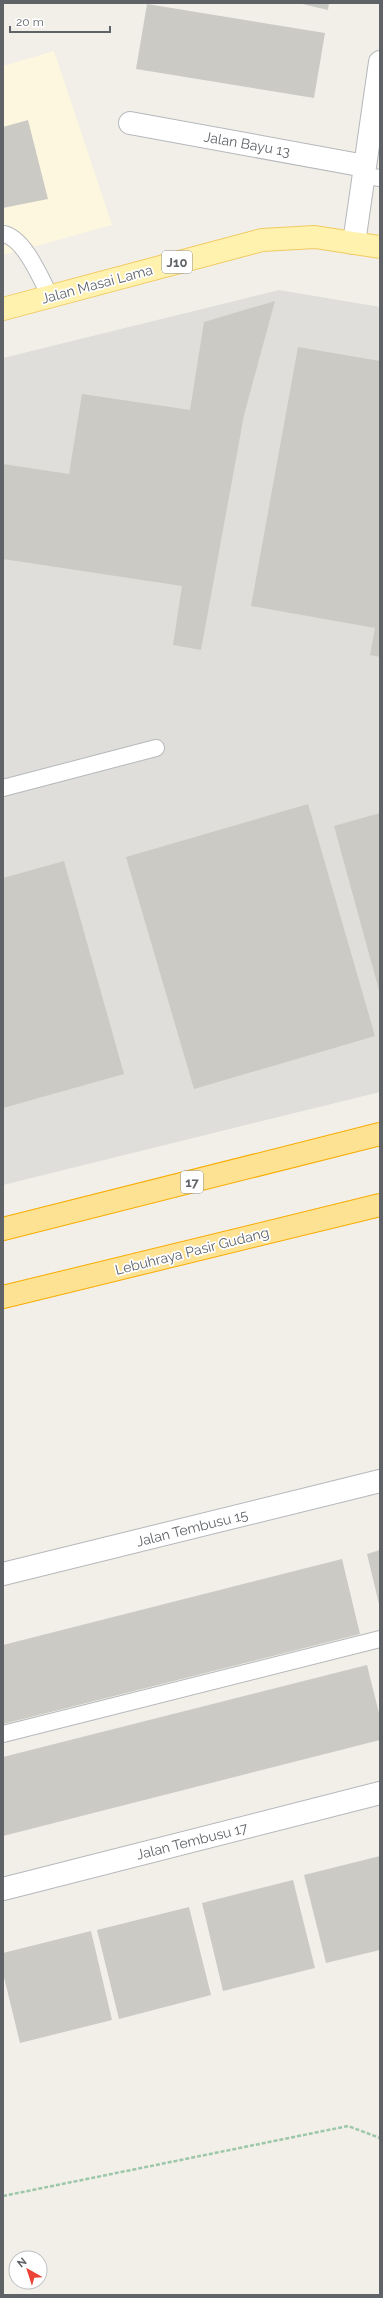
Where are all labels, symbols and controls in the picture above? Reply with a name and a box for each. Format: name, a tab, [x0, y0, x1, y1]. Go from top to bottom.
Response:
scale bar	[10, 8, 110, 34]
text: 20 m	[16, 15, 44, 29]
street label: Jalan Bayu 13	[203, 129, 291, 159]
road number: J10	[162, 251, 192, 273]
street label: Jalan Masai Lama	[40, 261, 154, 307]
road number: 17	[181, 1171, 203, 1193]
street label: Lebuhraya Pasir Gudang	[113, 1224, 271, 1278]
street label: Jalan Tembusu 15	[135, 1506, 250, 1550]
street label: Jalan Tembusu 17	[135, 1819, 250, 1863]
north arrow	[8, 2250, 48, 2290]
text: N	[15, 2255, 29, 2270]

